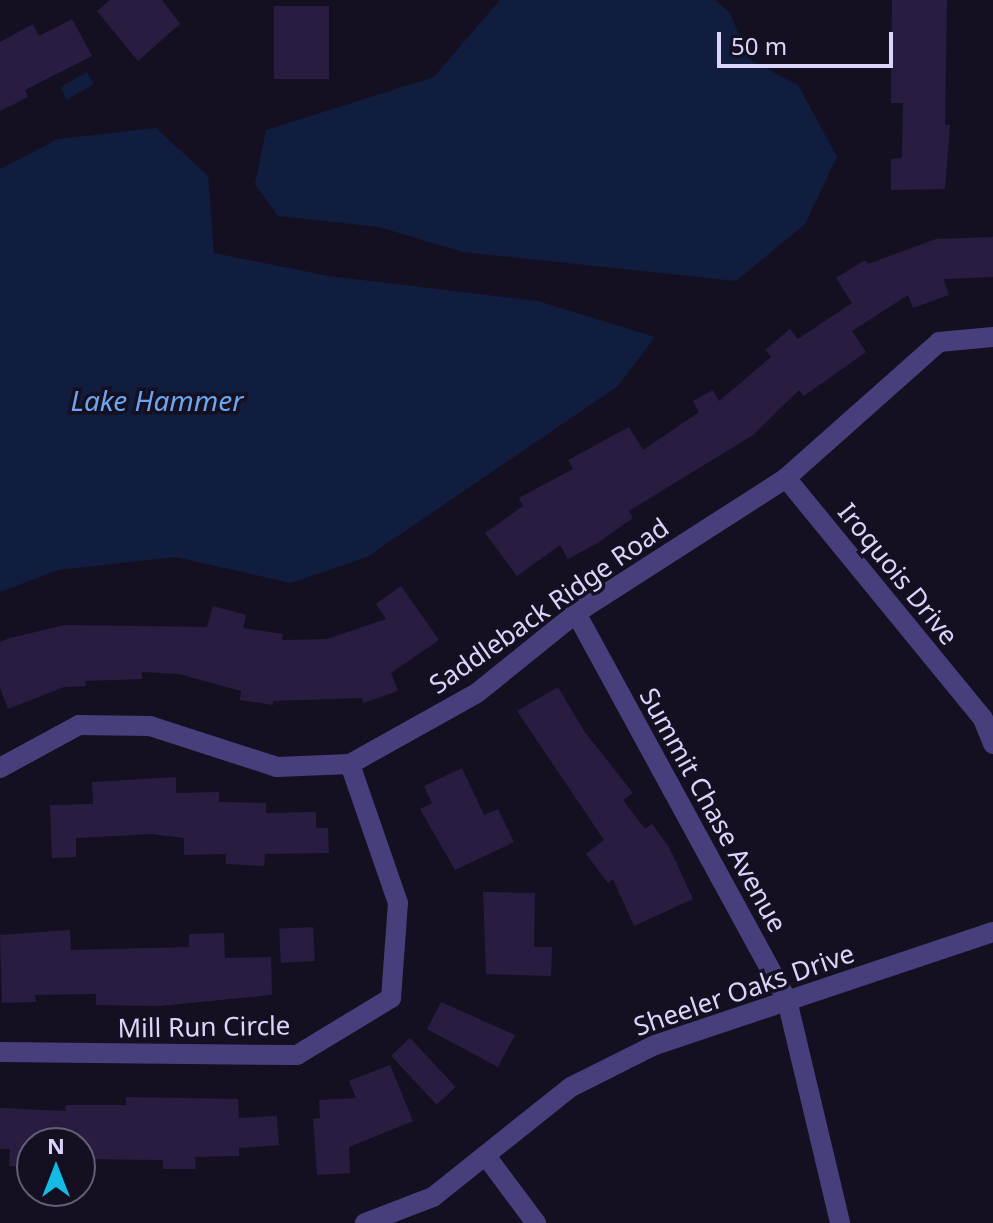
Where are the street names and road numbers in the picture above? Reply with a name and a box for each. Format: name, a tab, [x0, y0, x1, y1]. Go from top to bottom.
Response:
street label: Iroquois Drive	[832, 497, 964, 651]
street label: Saddleback Ridge Road	[423, 512, 675, 700]
street label: Summit Chase Avenue	[633, 683, 793, 937]
street label: Sheeler Oaks Drive	[630, 938, 858, 1042]
street label: Mill Run Circle	[117, 1010, 291, 1044]

